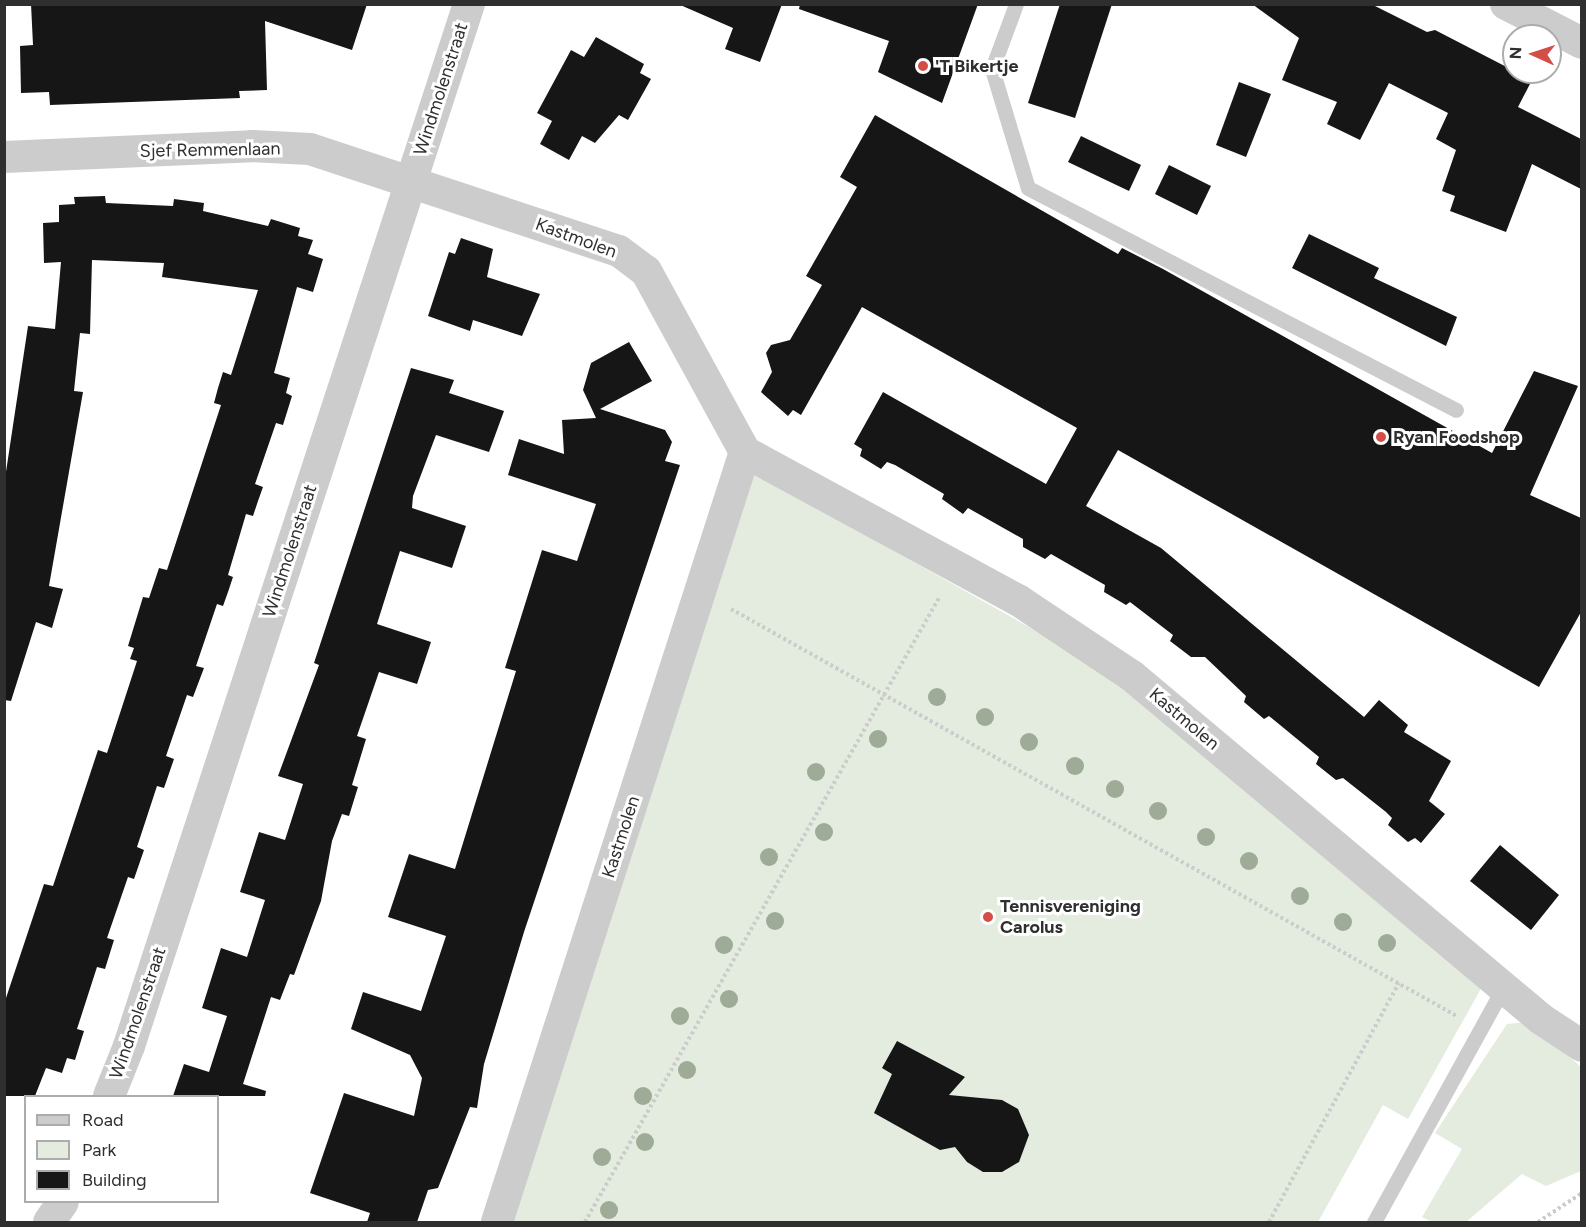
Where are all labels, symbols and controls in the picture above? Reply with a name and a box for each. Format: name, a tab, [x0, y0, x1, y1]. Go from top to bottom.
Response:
street label: Windmolenstraat	[409, 20, 473, 158]
north arrow	[1502, 24, 1562, 84]
text: N	[1506, 46, 1525, 60]
place label: 'T Bikertje	[935, 55, 1018, 77]
marker: 'T Bikertje	[916, 59, 930, 73]
street label: Sjef Remmenlaan	[139, 138, 281, 162]
street label: Kastmolen	[532, 213, 620, 263]
place label: Ryan Foodshop	[1393, 426, 1520, 448]
marker: Ryan Foodshop	[1374, 430, 1388, 444]
street label: Windmolenstraat	[258, 482, 322, 620]
street label: Kastmolen	[1145, 683, 1223, 755]
street label: Kastmolen	[598, 793, 644, 881]
place label: Tennisvereniging Carolus	[1000, 896, 1141, 938]
marker: Tennisvereniging Carolus	[981, 910, 995, 924]
street label: Windmolenstraat	[105, 944, 171, 1082]
legend	[24, 1095, 219, 1203]
text: Road	[82, 1109, 123, 1131]
text: Park	[82, 1139, 116, 1161]
text: Building	[82, 1169, 147, 1191]

